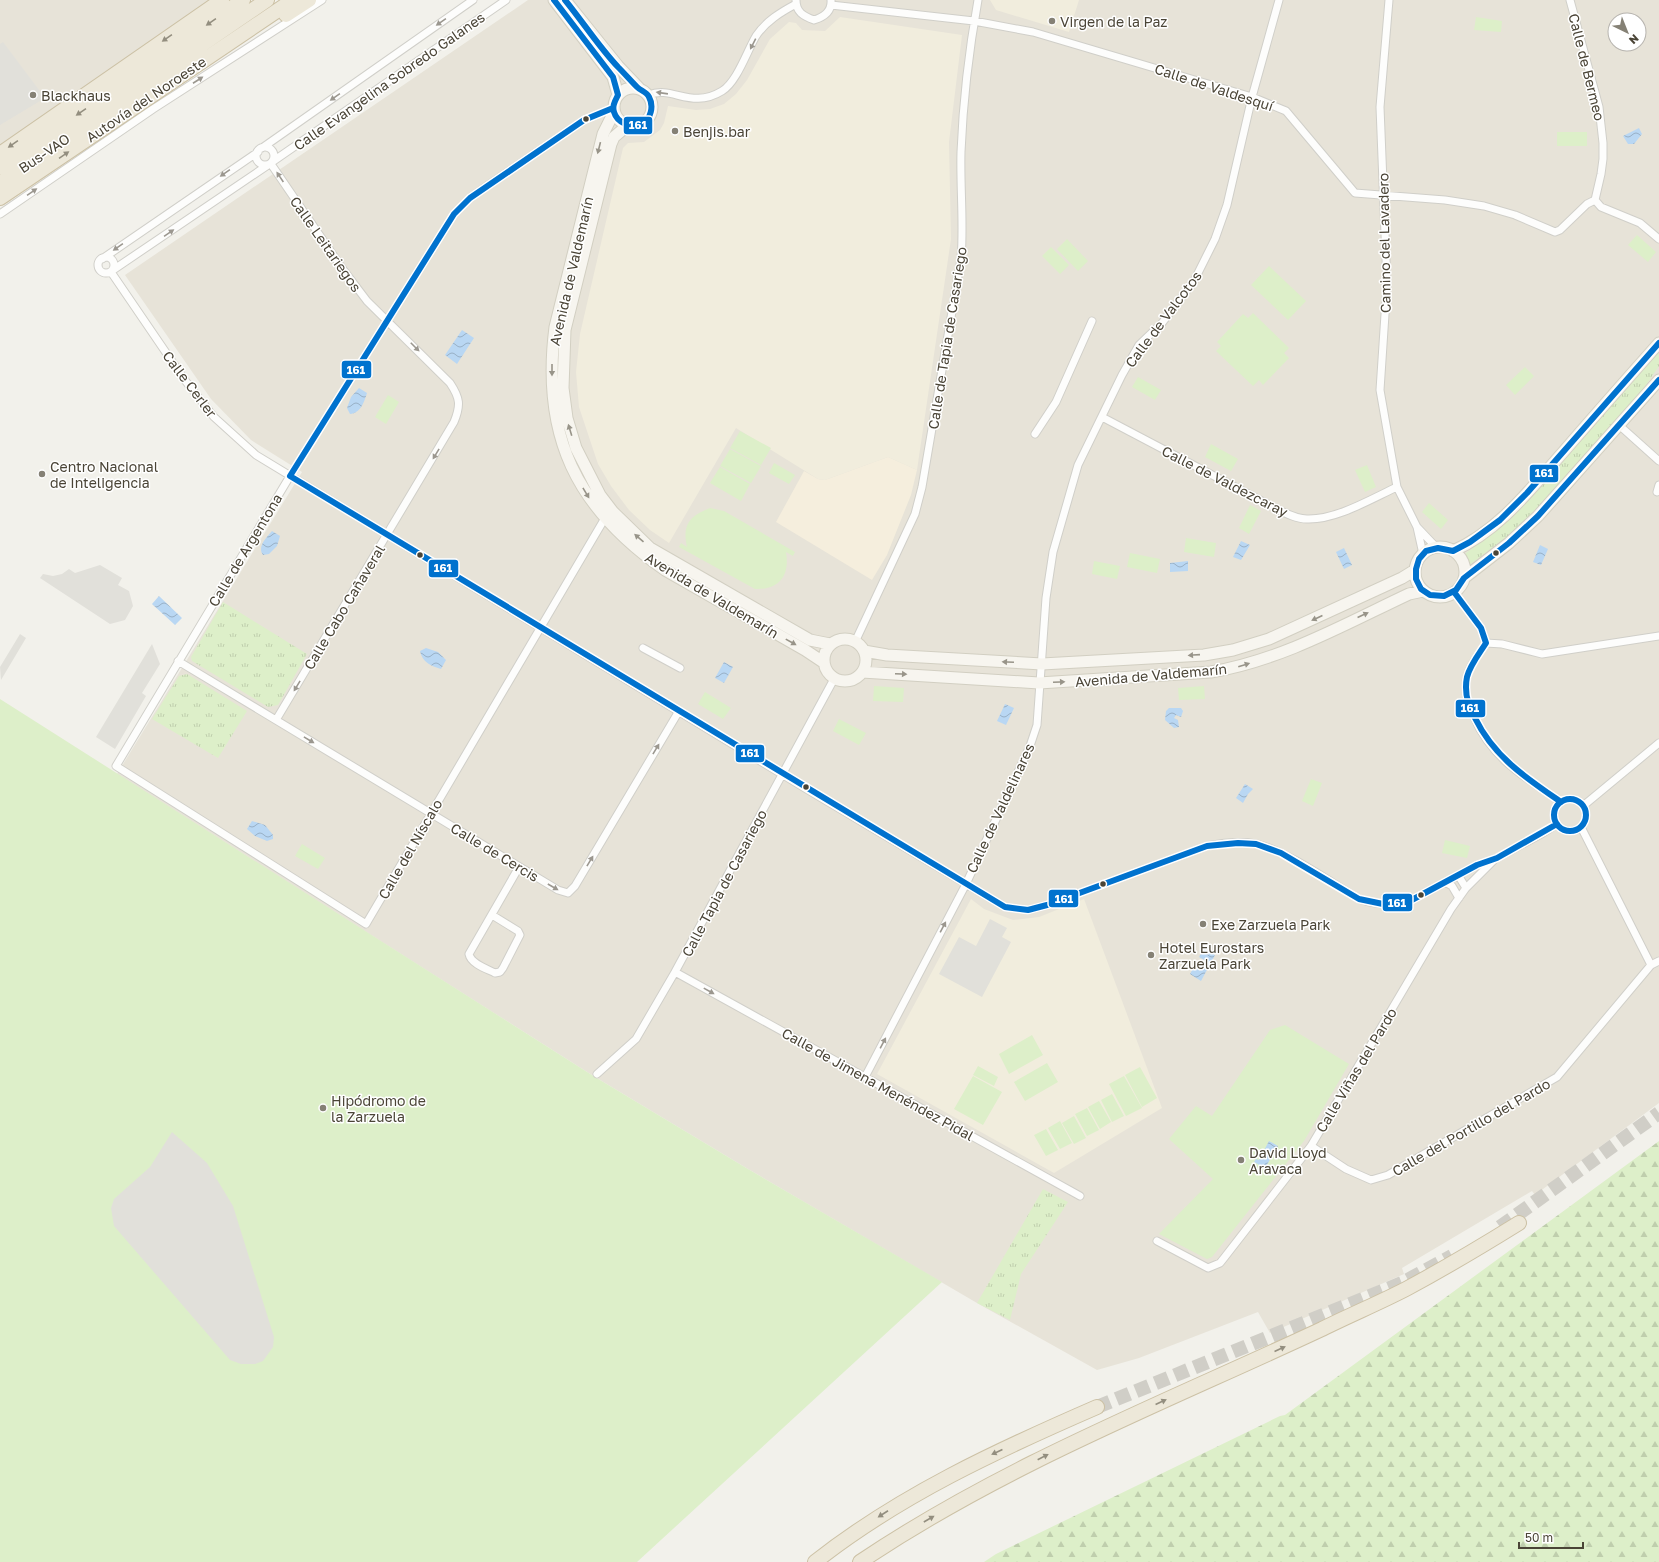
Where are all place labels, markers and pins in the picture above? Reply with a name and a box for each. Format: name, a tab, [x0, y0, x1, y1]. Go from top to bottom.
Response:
place label: Virgen de la Paz	[1060, 13, 1168, 30]
marker: Virgen de la Paz	[1047, 16, 1057, 26]
place label: Blackhaus	[41, 87, 111, 104]
marker: Blackhaus	[28, 90, 38, 100]
unlabelled marker	[581, 114, 591, 124]
place label: Benjis.bar	[683, 123, 751, 140]
marker: Benjis.bar	[670, 126, 680, 136]
place label: Centro Nacional de Inteligencia	[50, 458, 158, 491]
marker: Centro Nacional de Inteligencia	[37, 469, 47, 479]
unlabelled marker	[1491, 548, 1501, 558]
unlabelled marker	[415, 550, 425, 560]
unlabelled marker	[801, 782, 811, 792]
unlabelled marker	[1098, 879, 1108, 889]
unlabelled marker	[1416, 890, 1426, 900]
place label: Exe Zarzuela Park	[1211, 916, 1331, 933]
marker: Exe Zarzuela Park	[1198, 919, 1208, 929]
place label: Hotel Eurostars Zarzuela Park	[1159, 939, 1264, 972]
marker: Hotel Eurostars Zarzuela Park	[1146, 950, 1156, 960]
place label: Hipódromo de la Zarzuela	[331, 1092, 426, 1125]
marker: Hipódromo de la Zarzuela	[318, 1103, 328, 1113]
place label: David Lloyd Aravaca	[1249, 1144, 1327, 1177]
marker: David Lloyd Aravaca	[1236, 1155, 1246, 1165]

